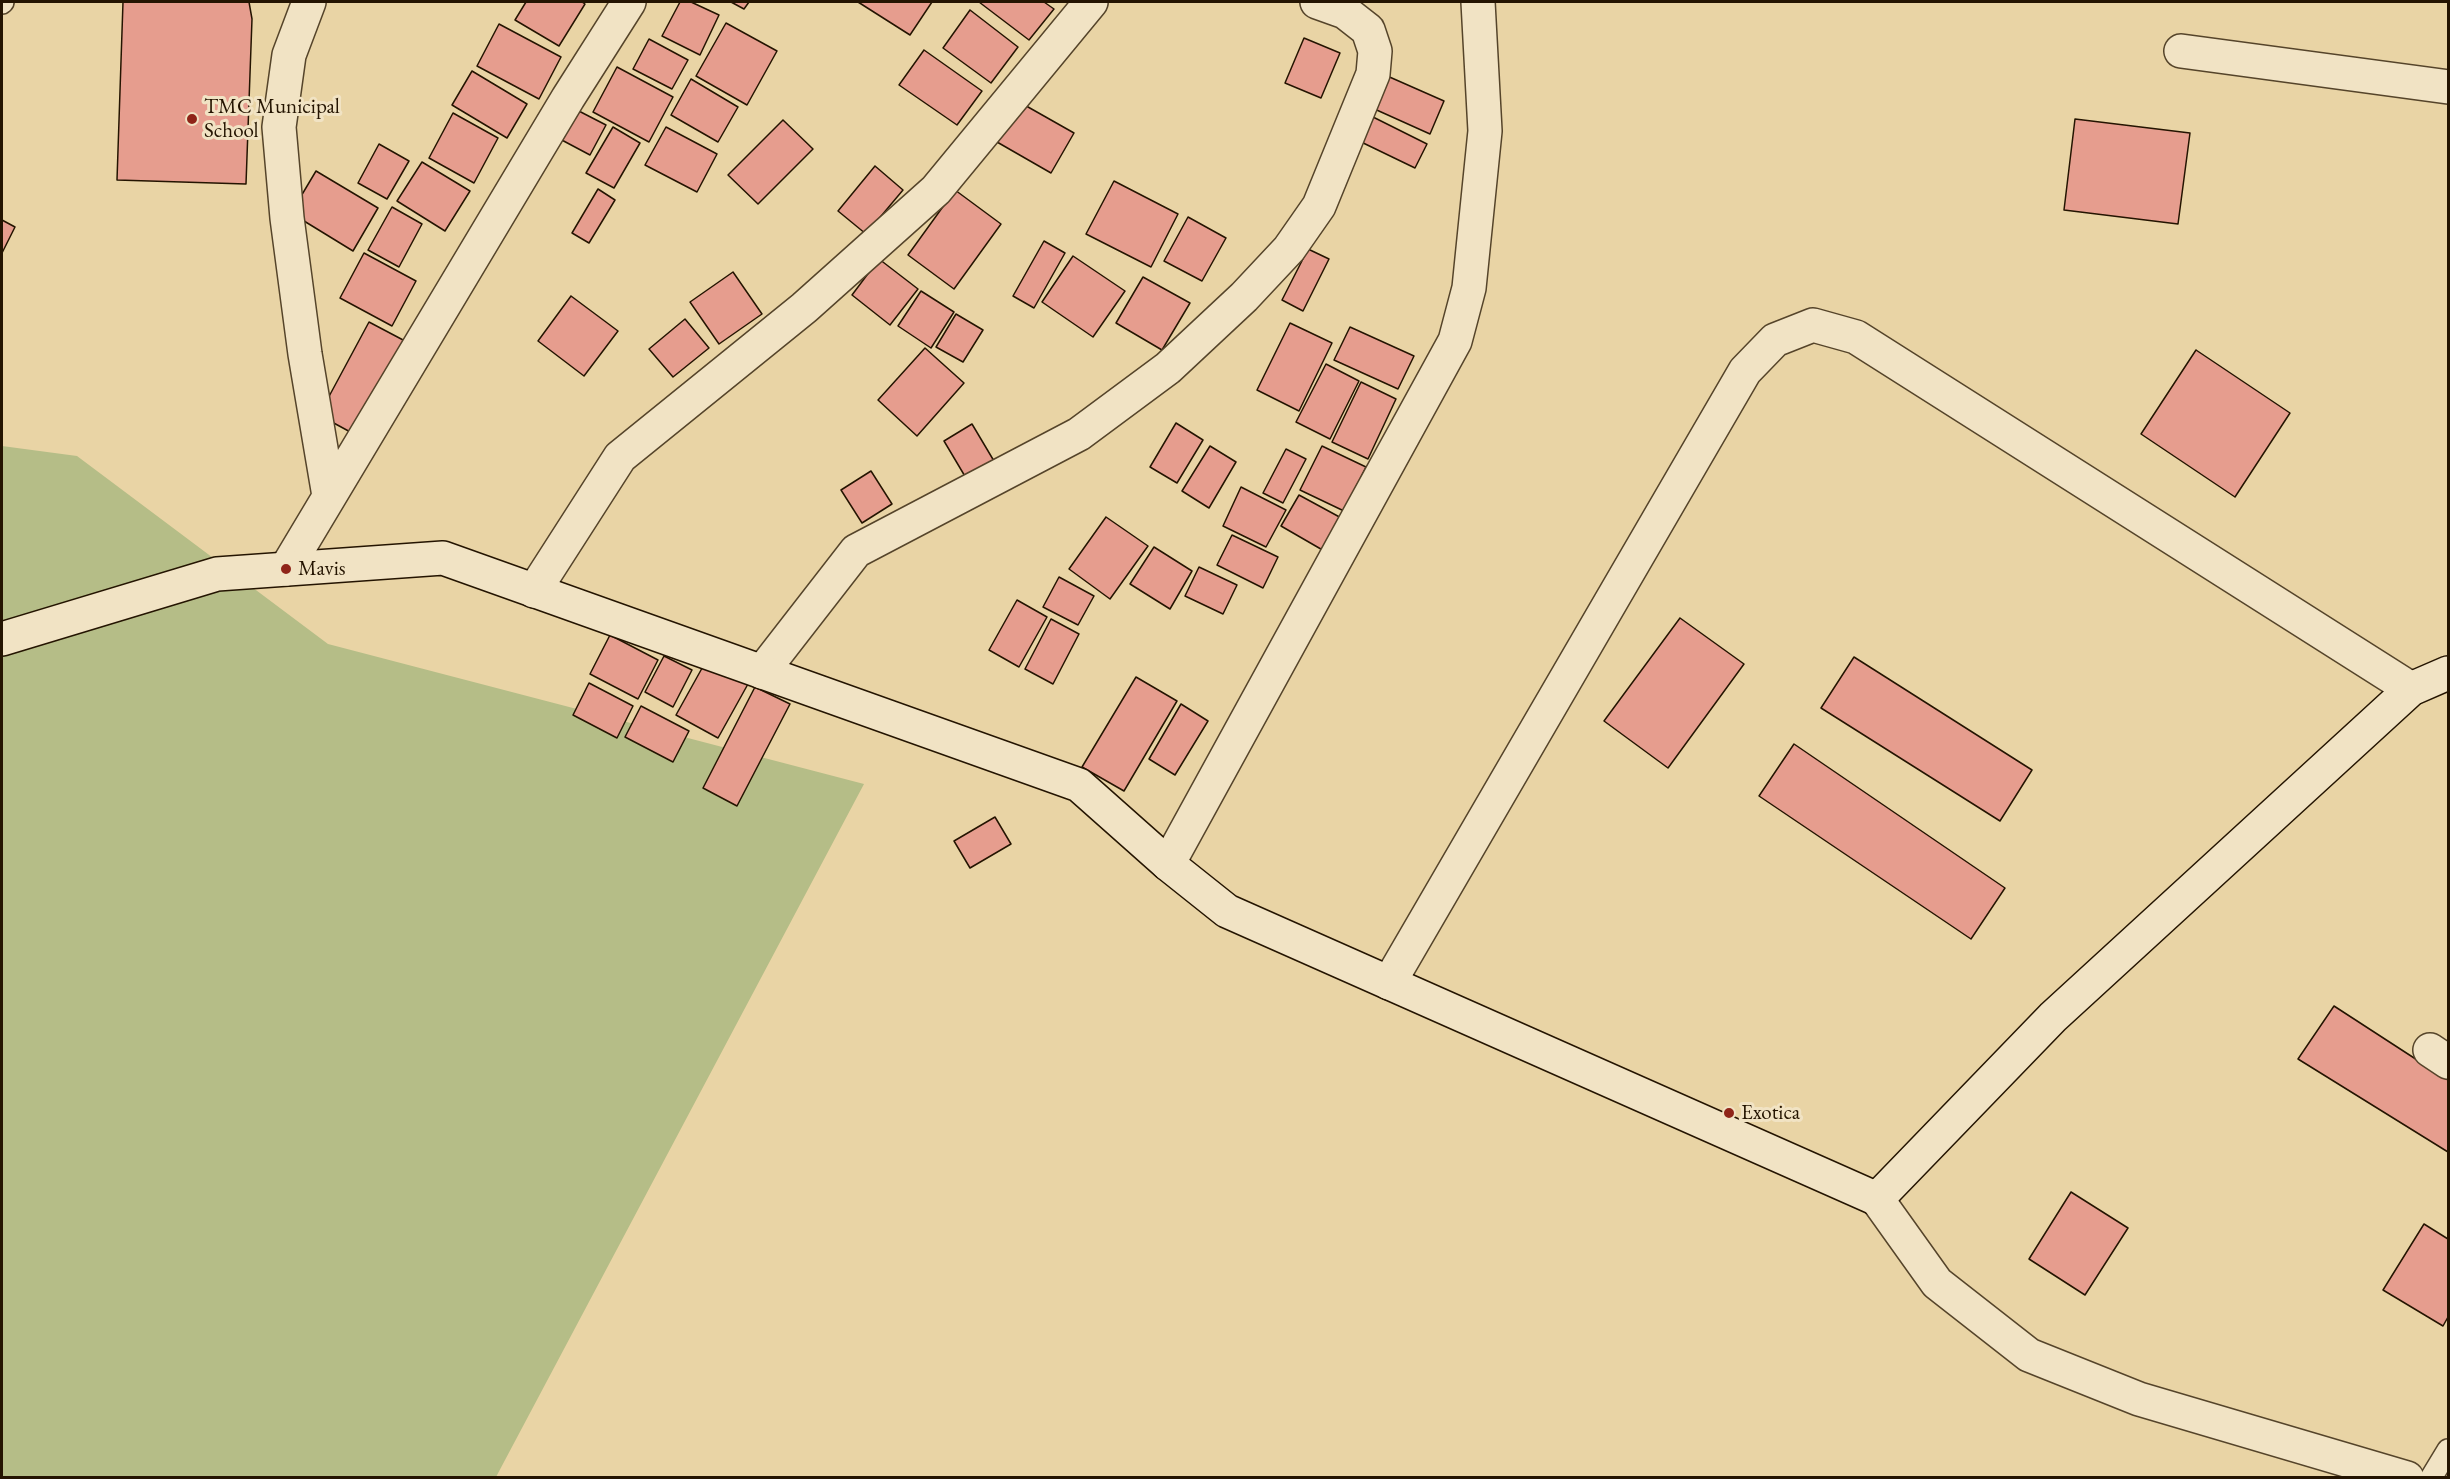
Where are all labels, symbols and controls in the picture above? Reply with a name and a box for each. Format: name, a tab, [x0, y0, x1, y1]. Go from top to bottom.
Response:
place label: TMC Municipal School	[204, 94, 340, 144]
marker: TMC Municipal School	[185, 112, 199, 126]
place label: Mavis	[298, 556, 346, 582]
marker: Mavis	[279, 562, 293, 576]
place label: Exotica	[1741, 1100, 1800, 1126]
marker: Exotica	[1722, 1106, 1736, 1120]

